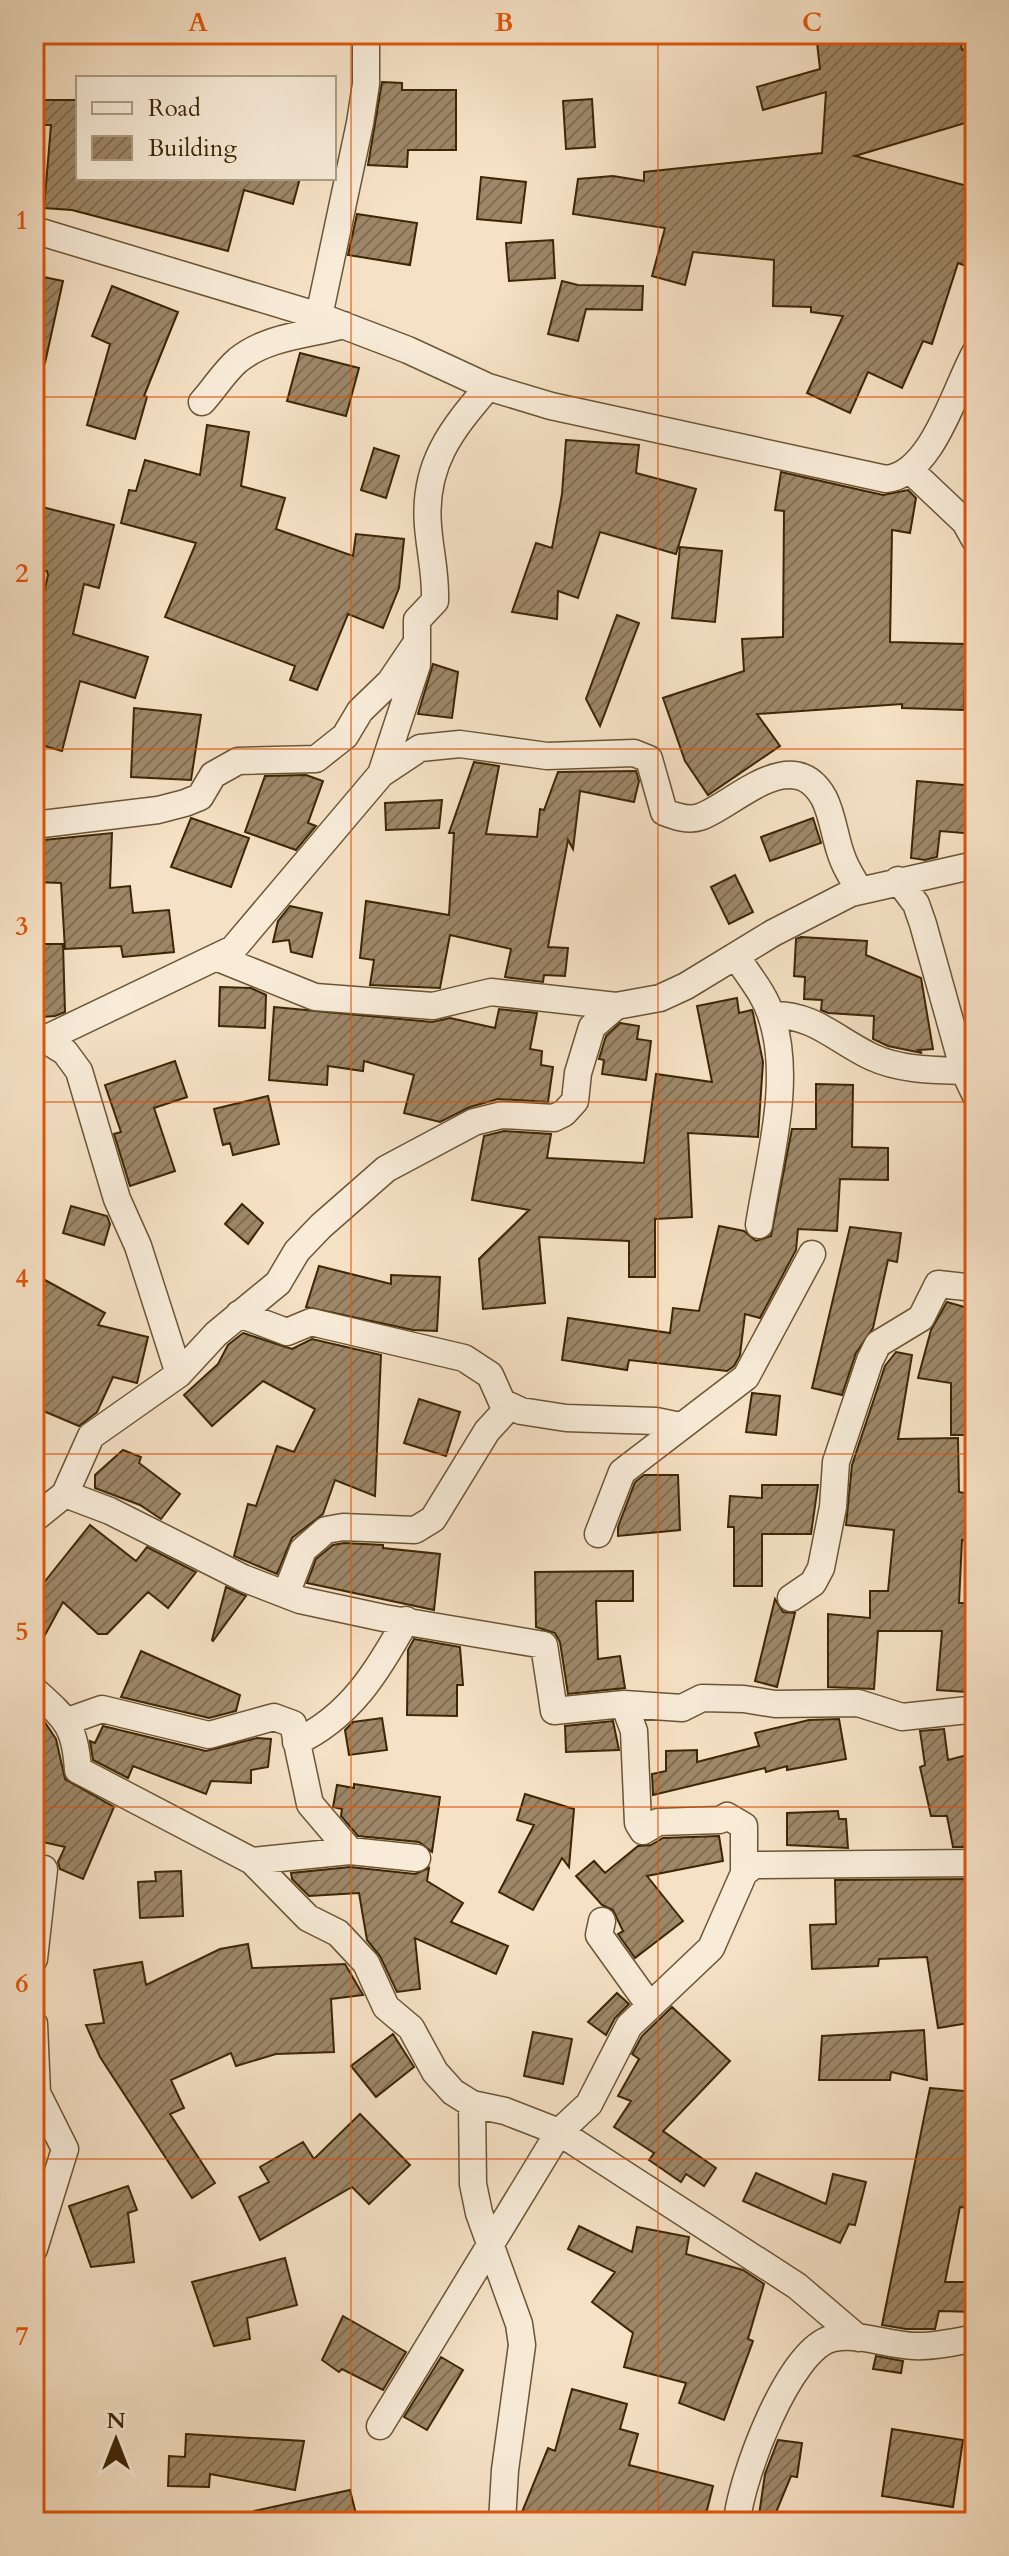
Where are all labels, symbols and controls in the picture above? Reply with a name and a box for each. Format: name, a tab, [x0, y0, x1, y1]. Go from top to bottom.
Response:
text: A	[188, 5, 208, 40]
text: B	[495, 5, 513, 40]
text: C	[802, 5, 822, 40]
legend	[76, 76, 336, 180]
text: Road	[148, 92, 201, 125]
text: Building	[148, 132, 238, 165]
text: 1	[15, 203, 29, 238]
text: 2	[15, 556, 29, 591]
text: 3	[15, 909, 29, 944]
text: 4	[15, 1261, 29, 1296]
text: 5	[15, 1614, 29, 1649]
text: 6	[15, 1966, 29, 2001]
text: 7	[15, 2319, 29, 2354]
north arrow	[76, 2400, 156, 2480]
text: N	[106, 2406, 126, 2436]

